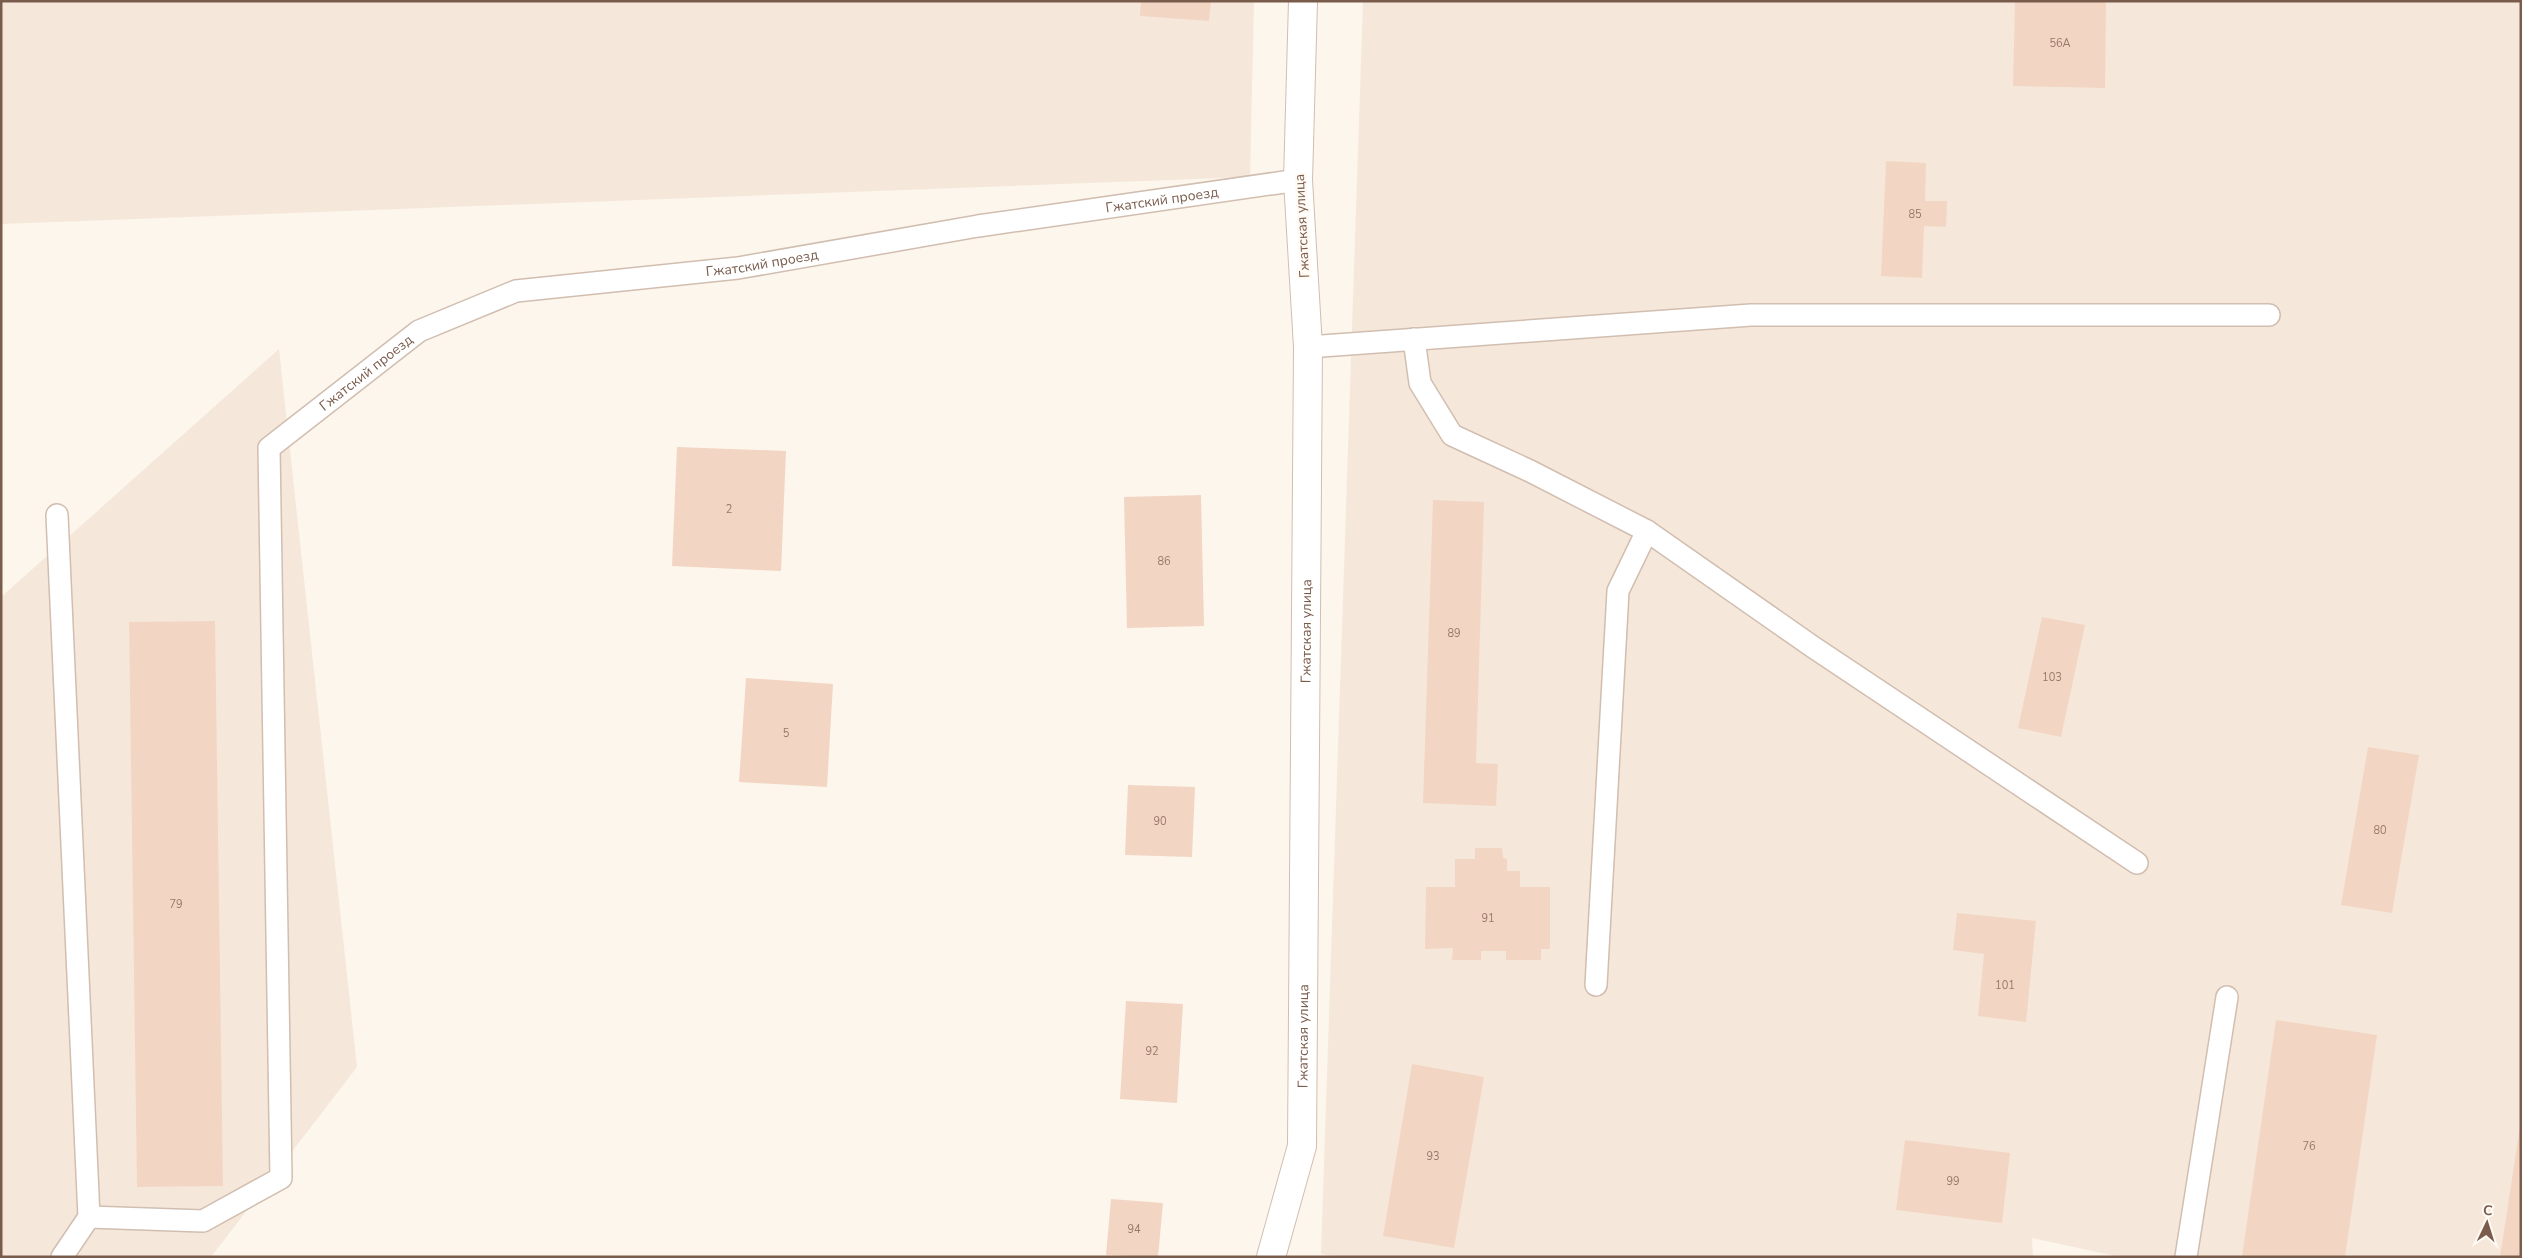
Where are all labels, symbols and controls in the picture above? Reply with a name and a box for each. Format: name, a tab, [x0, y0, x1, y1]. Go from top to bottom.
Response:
house number: 56А	[2049, 36, 2071, 51]
street label: Гжатская улица	[1290, 174, 1314, 278]
street label: Гжатский проезд	[1104, 182, 1220, 217]
house number: 85	[1908, 207, 1922, 222]
street label: Гжатский проезд	[705, 245, 820, 281]
street label: Гжатский проезд	[315, 330, 416, 415]
house number: 2	[726, 502, 732, 517]
house number: 86	[1157, 554, 1171, 569]
street label: Гжатская улица	[1296, 579, 1316, 683]
house number: 89	[1447, 626, 1461, 641]
house number: 103	[2042, 670, 2062, 685]
house number: 5	[783, 726, 790, 741]
house number: 90	[1153, 814, 1167, 829]
house number: 80	[2373, 823, 2387, 838]
house number: 79	[169, 897, 183, 912]
house number: 91	[1481, 911, 1495, 926]
house number: 101	[1995, 978, 2015, 993]
street label: Гжатская улица	[1293, 984, 1313, 1088]
house number: 92	[1145, 1044, 1159, 1059]
house number: 76	[2302, 1139, 2316, 1154]
house number: 93	[1426, 1149, 1440, 1164]
house number: 99	[1946, 1174, 1960, 1189]
north arrow	[2462, 1198, 2512, 1248]
text: С	[2482, 1201, 2494, 1220]
house number: 94	[1127, 1222, 1141, 1237]

